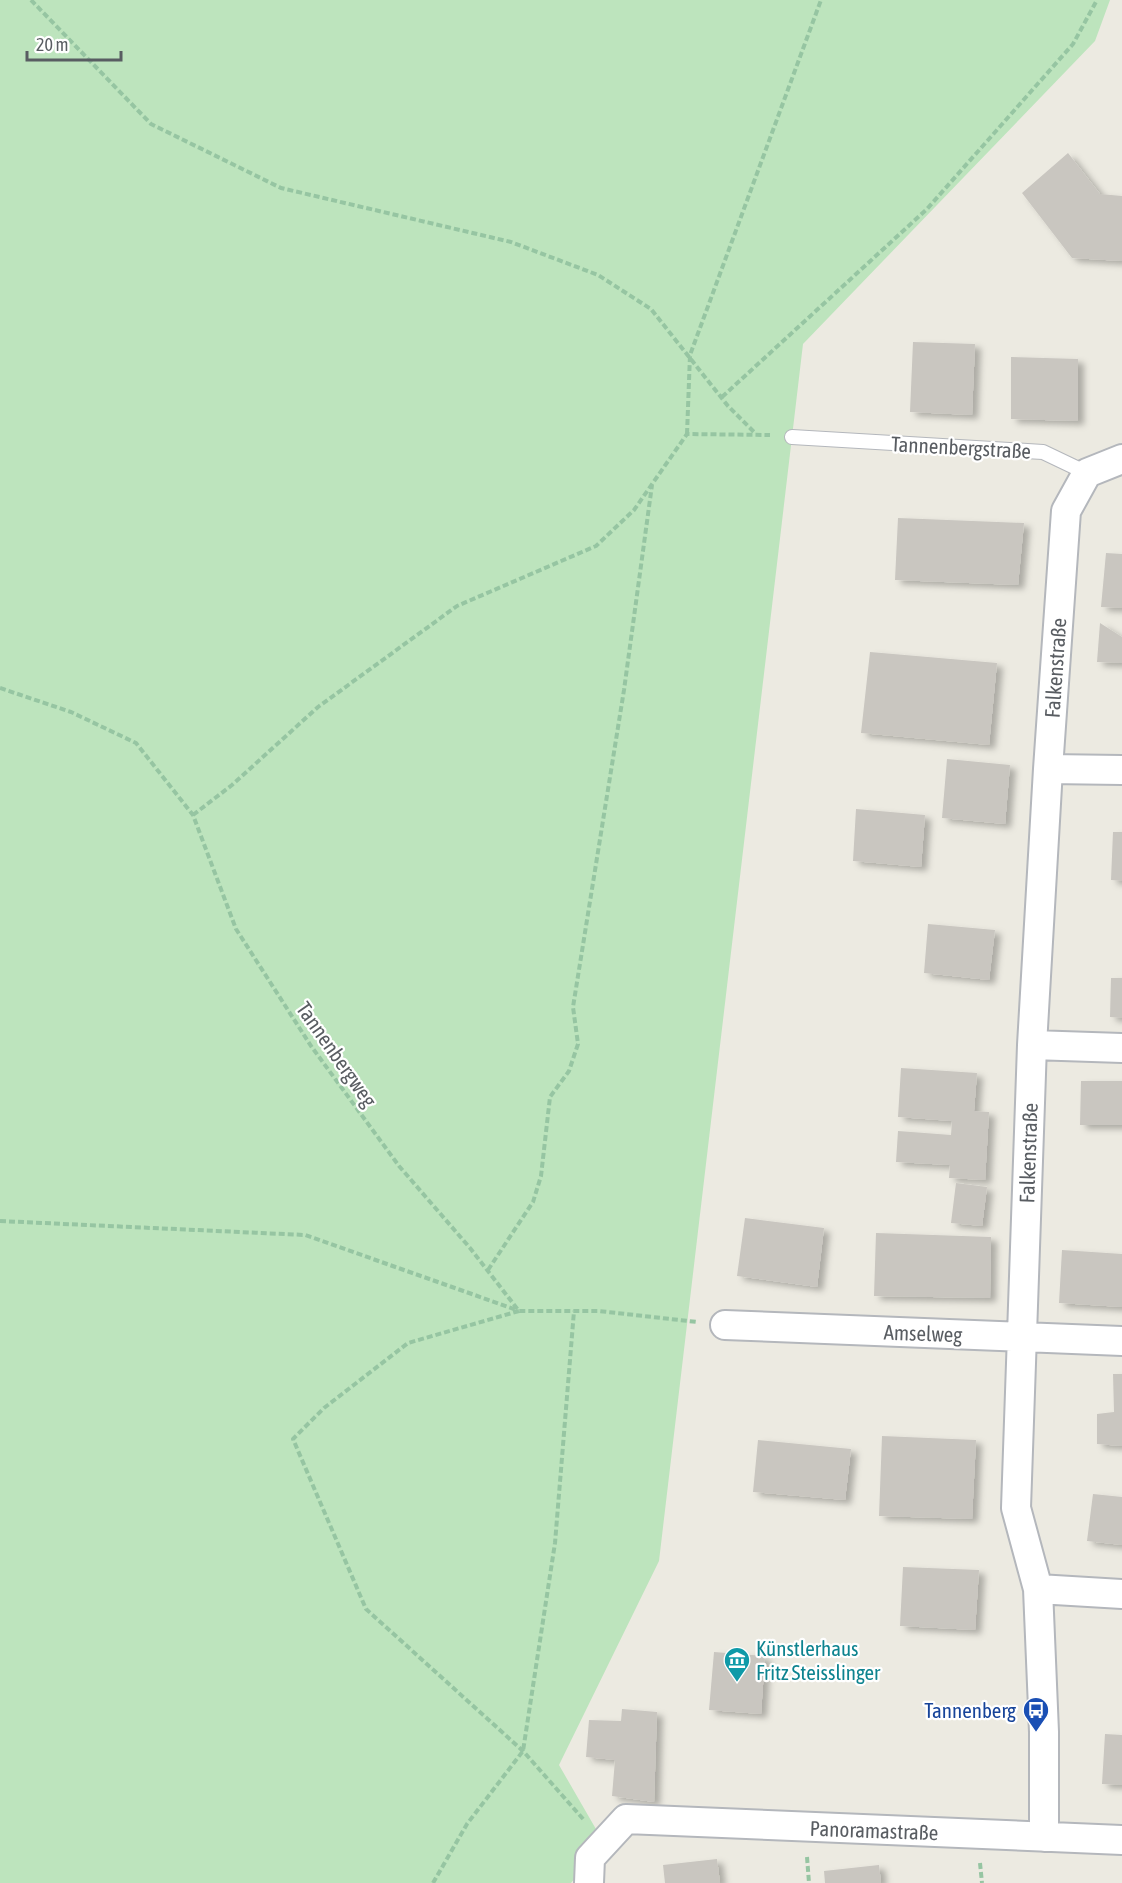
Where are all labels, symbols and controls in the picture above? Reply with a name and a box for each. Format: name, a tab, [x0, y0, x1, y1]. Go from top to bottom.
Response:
scale bar	[27, 24, 122, 62]
text: 20 m	[36, 34, 68, 55]
street label: Tannenbergstraße	[890, 431, 1032, 463]
street label: Falkenstraße	[1040, 617, 1070, 719]
street label: Tannenbergweg	[292, 997, 382, 1111]
street label: Falkenstraße	[1014, 1102, 1042, 1204]
street label: Amselweg	[883, 1320, 963, 1346]
place label: Künstlerhaus Fritz Steisslinger	[756, 1636, 881, 1684]
museum icon: Künstlerhaus Fritz Steisslinger	[722, 1645, 752, 1683]
bus stop icon: Tannenberg	[1021, 1695, 1051, 1733]
place label: Tannenberg	[924, 1698, 1016, 1722]
street label: Panoramastraße	[809, 1816, 939, 1844]

